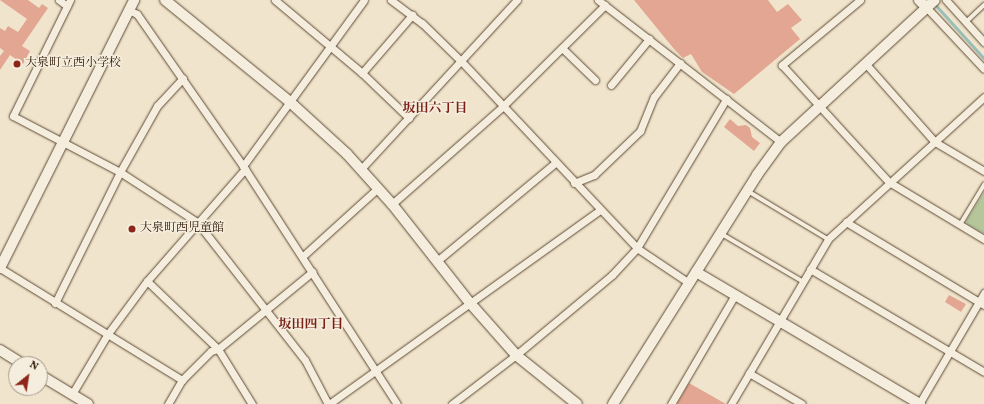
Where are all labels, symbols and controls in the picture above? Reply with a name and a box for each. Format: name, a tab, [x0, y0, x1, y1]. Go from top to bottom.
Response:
place label: 大泉町立西小学校	[25, 57, 121, 71]
marker: 大泉町立西小学校	[12, 59, 22, 69]
district label: 坂田六丁目	[403, 101, 467, 117]
place label: 大泉町西児童館	[140, 222, 224, 236]
marker: 大泉町西児童館	[127, 224, 137, 234]
district label: 坂田四丁目	[279, 317, 343, 333]
north arrow	[8, 356, 48, 396]
text: N	[27, 358, 41, 375]

